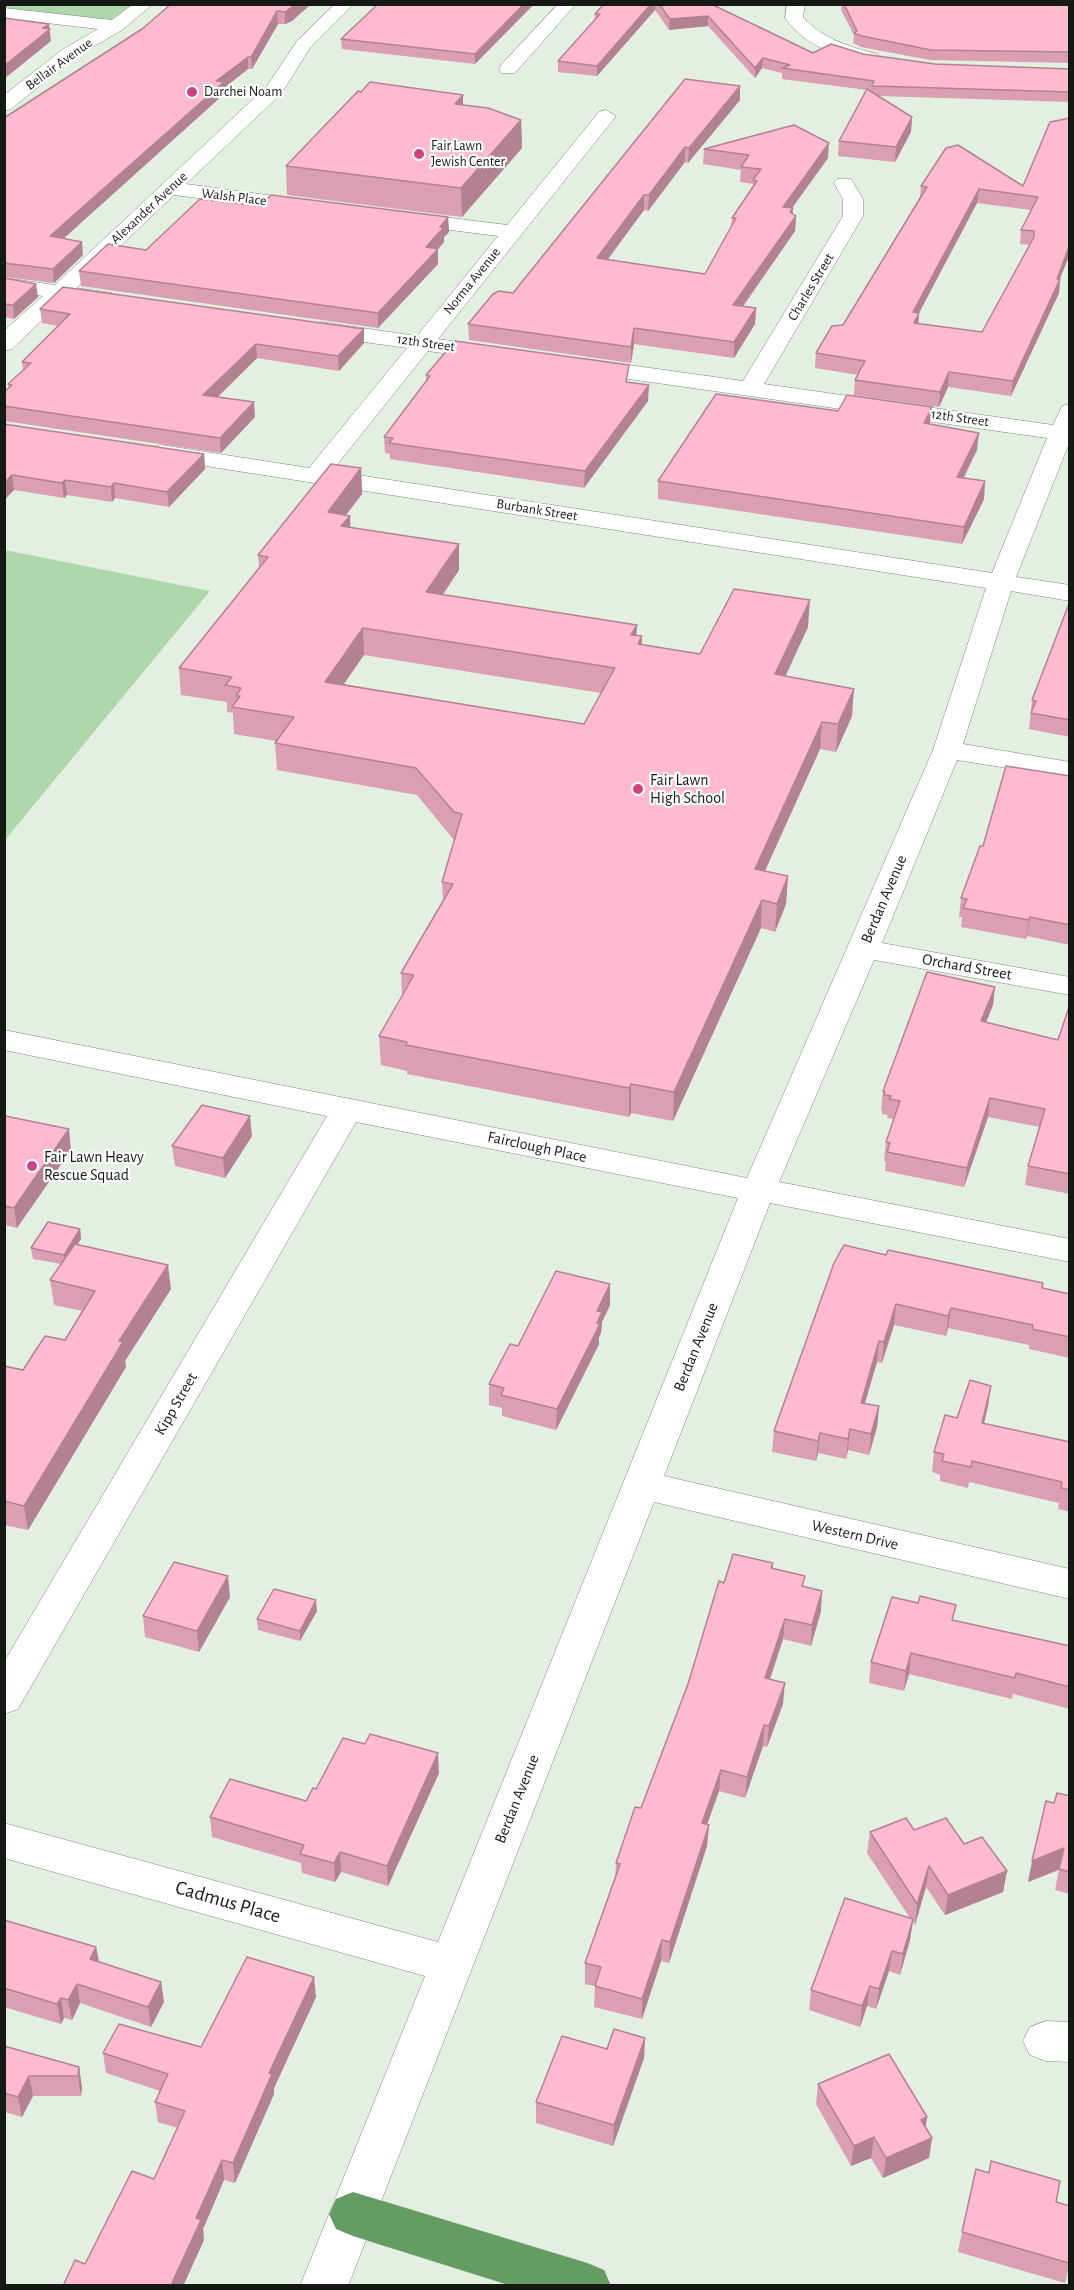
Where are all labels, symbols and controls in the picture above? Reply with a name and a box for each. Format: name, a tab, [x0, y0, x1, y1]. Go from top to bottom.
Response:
street label: Bellair Avenue	[22, 34, 96, 94]
place label: Darchei Noam	[204, 84, 282, 100]
marker: Darchei Noam	[185, 85, 199, 99]
place label: Fair Lawn Jewish Center	[431, 138, 505, 170]
marker: Fair Lawn Jewish Center	[412, 147, 426, 161]
street label: Alexander Avenue	[107, 168, 191, 248]
street label: Walsh Place	[200, 185, 268, 209]
street label: Norma Avenue	[440, 244, 504, 318]
street label: Charles Street	[784, 250, 838, 324]
street label: 12th Street	[396, 331, 456, 355]
street label: 12th Street	[930, 406, 990, 430]
street label: Burbank Street	[495, 495, 579, 525]
place label: Fair Lawn High School	[650, 770, 725, 808]
marker: Fair Lawn High School	[631, 782, 645, 796]
street label: Berdan Avenue	[857, 852, 911, 946]
street label: Orchard Street	[921, 950, 1013, 984]
street label: Fairclough Place	[486, 1127, 588, 1167]
place label: Fair Lawn Heavy Rescue Squad	[44, 1147, 144, 1185]
marker: Fair Lawn Heavy Rescue Squad	[25, 1159, 39, 1173]
street label: Berdan Avenue	[669, 1300, 723, 1394]
street label: Kipp Street	[150, 1369, 202, 1439]
street label: Western Drive	[810, 1516, 900, 1554]
street label: Berdan Avenue	[490, 1752, 544, 1846]
street label: Cadmus Place	[173, 1876, 283, 1928]

